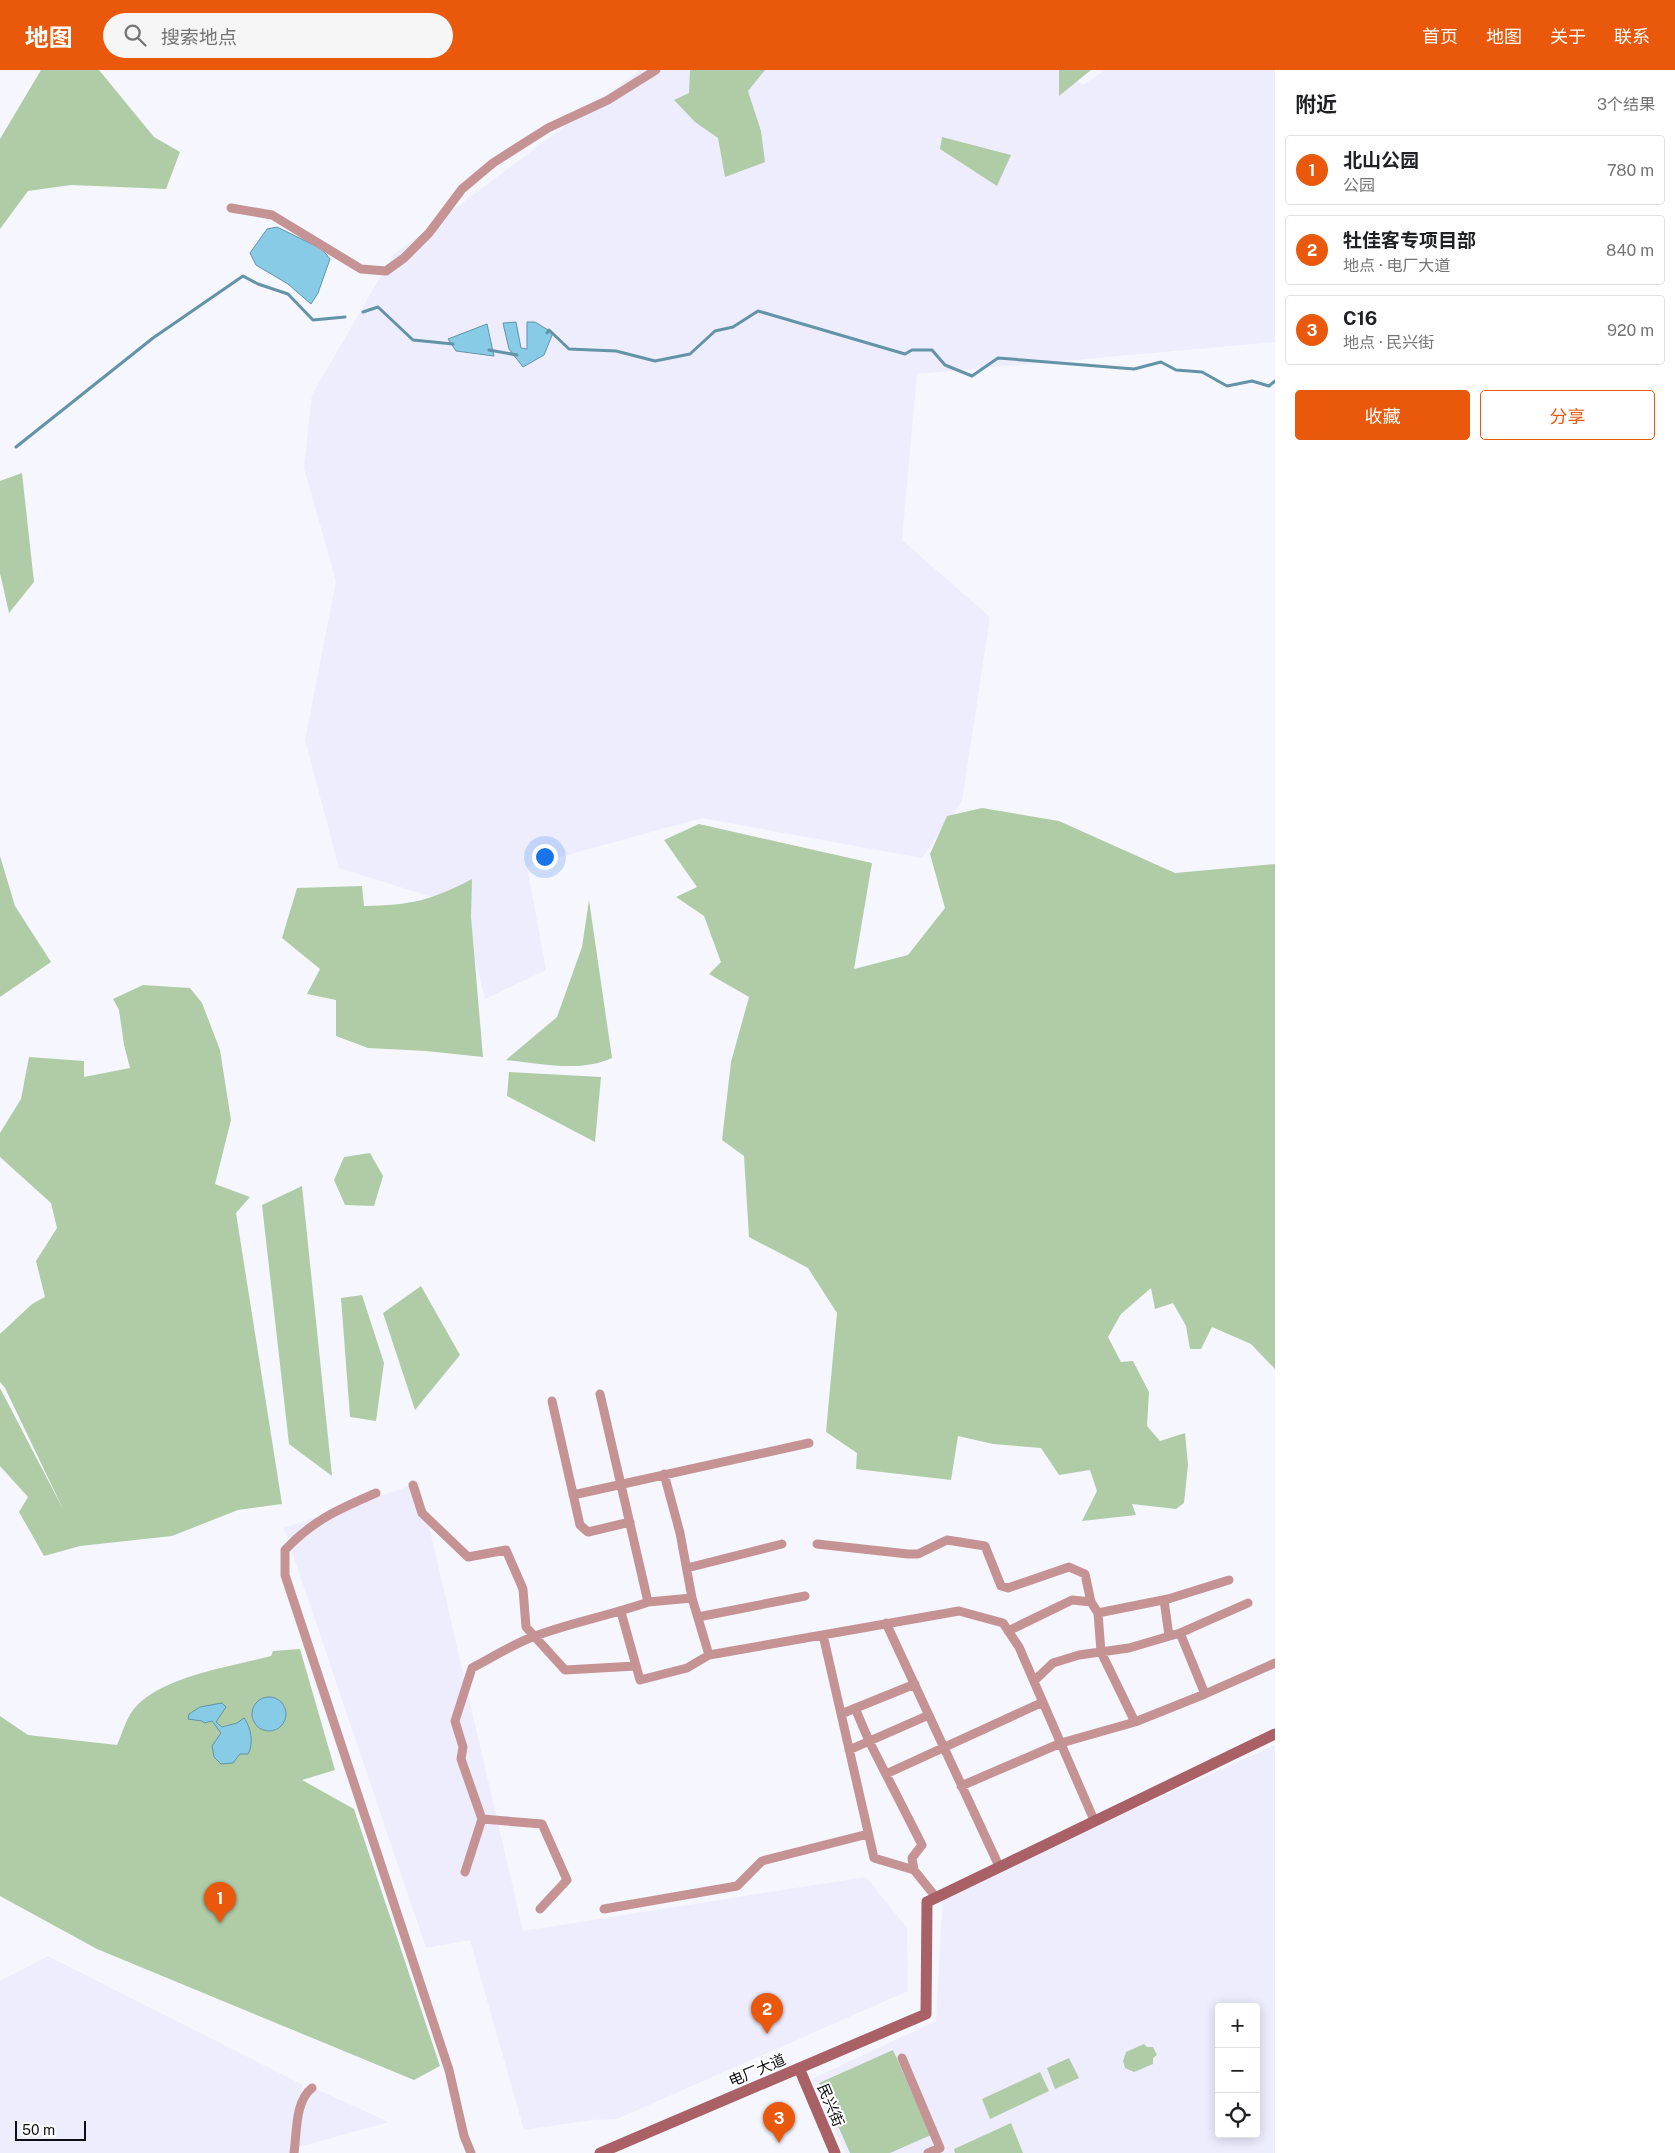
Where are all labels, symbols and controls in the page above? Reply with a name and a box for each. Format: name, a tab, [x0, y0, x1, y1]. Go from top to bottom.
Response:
search box	[103, 13, 453, 58]
icon: search	[121, 21, 149, 49]
text: 地图	[25, 23, 73, 51]
text: 搜索地点	[161, 26, 237, 48]
text: 首页	[1422, 26, 1458, 47]
text: 地图	[1486, 26, 1522, 47]
text: 关于	[1550, 26, 1586, 47]
text: 联系	[1614, 26, 1650, 47]
text: 附近	[1295, 92, 1337, 117]
text: 3个结果	[1597, 95, 1655, 114]
text: 北山公园	[1343, 149, 1419, 171]
text: 1	[1309, 161, 1315, 180]
text: 780 m	[1607, 161, 1654, 180]
text: 公园	[1343, 176, 1375, 195]
text: 牡佳客专项目部	[1343, 229, 1476, 251]
text: 2	[1307, 241, 1317, 260]
text: 840 m	[1606, 241, 1654, 260]
text: 地点 · 电厂大道	[1343, 256, 1450, 275]
text: C16	[1343, 307, 1377, 329]
text: 3	[1307, 321, 1317, 340]
text: 920 m	[1607, 321, 1654, 340]
text: 地点 · 民兴街	[1343, 333, 1434, 352]
button: 收藏	[1295, 390, 1470, 440]
button: 分享	[1480, 390, 1655, 440]
your location	[532, 844, 558, 870]
pin: 1	[204, 1882, 236, 1923]
pin: 2	[751, 1993, 783, 2034]
map controls	[1215, 2003, 1260, 2138]
button: +	[1215, 2003, 1260, 2048]
button: −	[1215, 2048, 1260, 2093]
street label: 电厂大道	[726, 2050, 788, 2090]
street label: 民兴街	[814, 2081, 848, 2129]
button: locate	[1215, 2093, 1260, 2138]
pin: 3	[763, 2102, 795, 2143]
scale bar	[15, 2118, 86, 2141]
text: 50 m	[22, 2122, 55, 2138]

